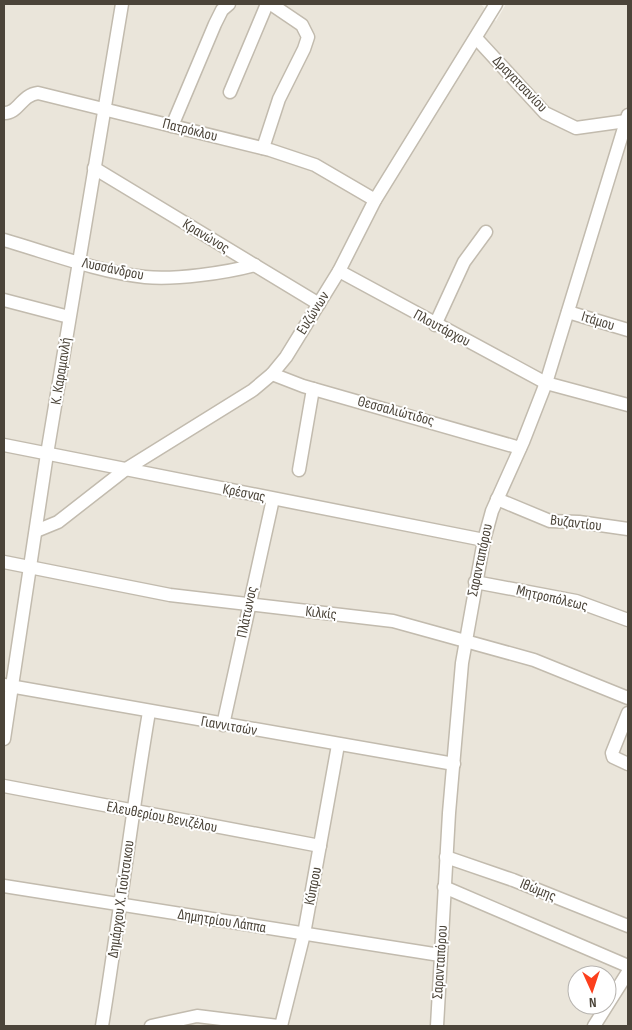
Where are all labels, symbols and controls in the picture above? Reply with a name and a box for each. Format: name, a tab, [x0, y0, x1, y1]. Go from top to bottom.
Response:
street label: Δραγατσανίου	[488, 52, 552, 116]
street label: Πατρόκλου	[161, 114, 219, 146]
street label: Κρανώνος	[179, 215, 233, 258]
street label: Λυσσάνδρου	[79, 253, 146, 285]
street label: Ευζώνων	[292, 288, 334, 338]
street label: Πλουτάρχου	[410, 305, 474, 351]
street label: Ιτάμου	[579, 307, 617, 335]
street label: Κ. Καραμανλή	[46, 336, 76, 406]
street label: Θεσσαλιώτιδος	[356, 392, 437, 430]
street label: Κρέσνας	[221, 480, 267, 506]
street label: Βυζαντίου	[549, 510, 603, 536]
street label: Σαρανταπόρου	[463, 522, 497, 598]
street label: Μητροπόλεως	[514, 581, 590, 615]
street label: Πλάτωνος	[232, 584, 262, 639]
street label: Κιλκίς	[304, 602, 338, 624]
street label: Γιαννιτσών	[199, 712, 259, 740]
street label: Ελευθερίου Βενιζέλου	[105, 797, 219, 837]
street label: Δημάρχου Χ. Γιούτσικου	[103, 839, 139, 959]
street label: Κύπρου	[300, 865, 326, 907]
street label: Ιθώμης	[517, 874, 559, 906]
street label: Δημητρίου Λάππα	[177, 905, 268, 937]
street label: Σαρανταπόρου	[428, 924, 452, 1000]
north arrow	[567, 965, 617, 1015]
text: N	[588, 994, 597, 1011]

